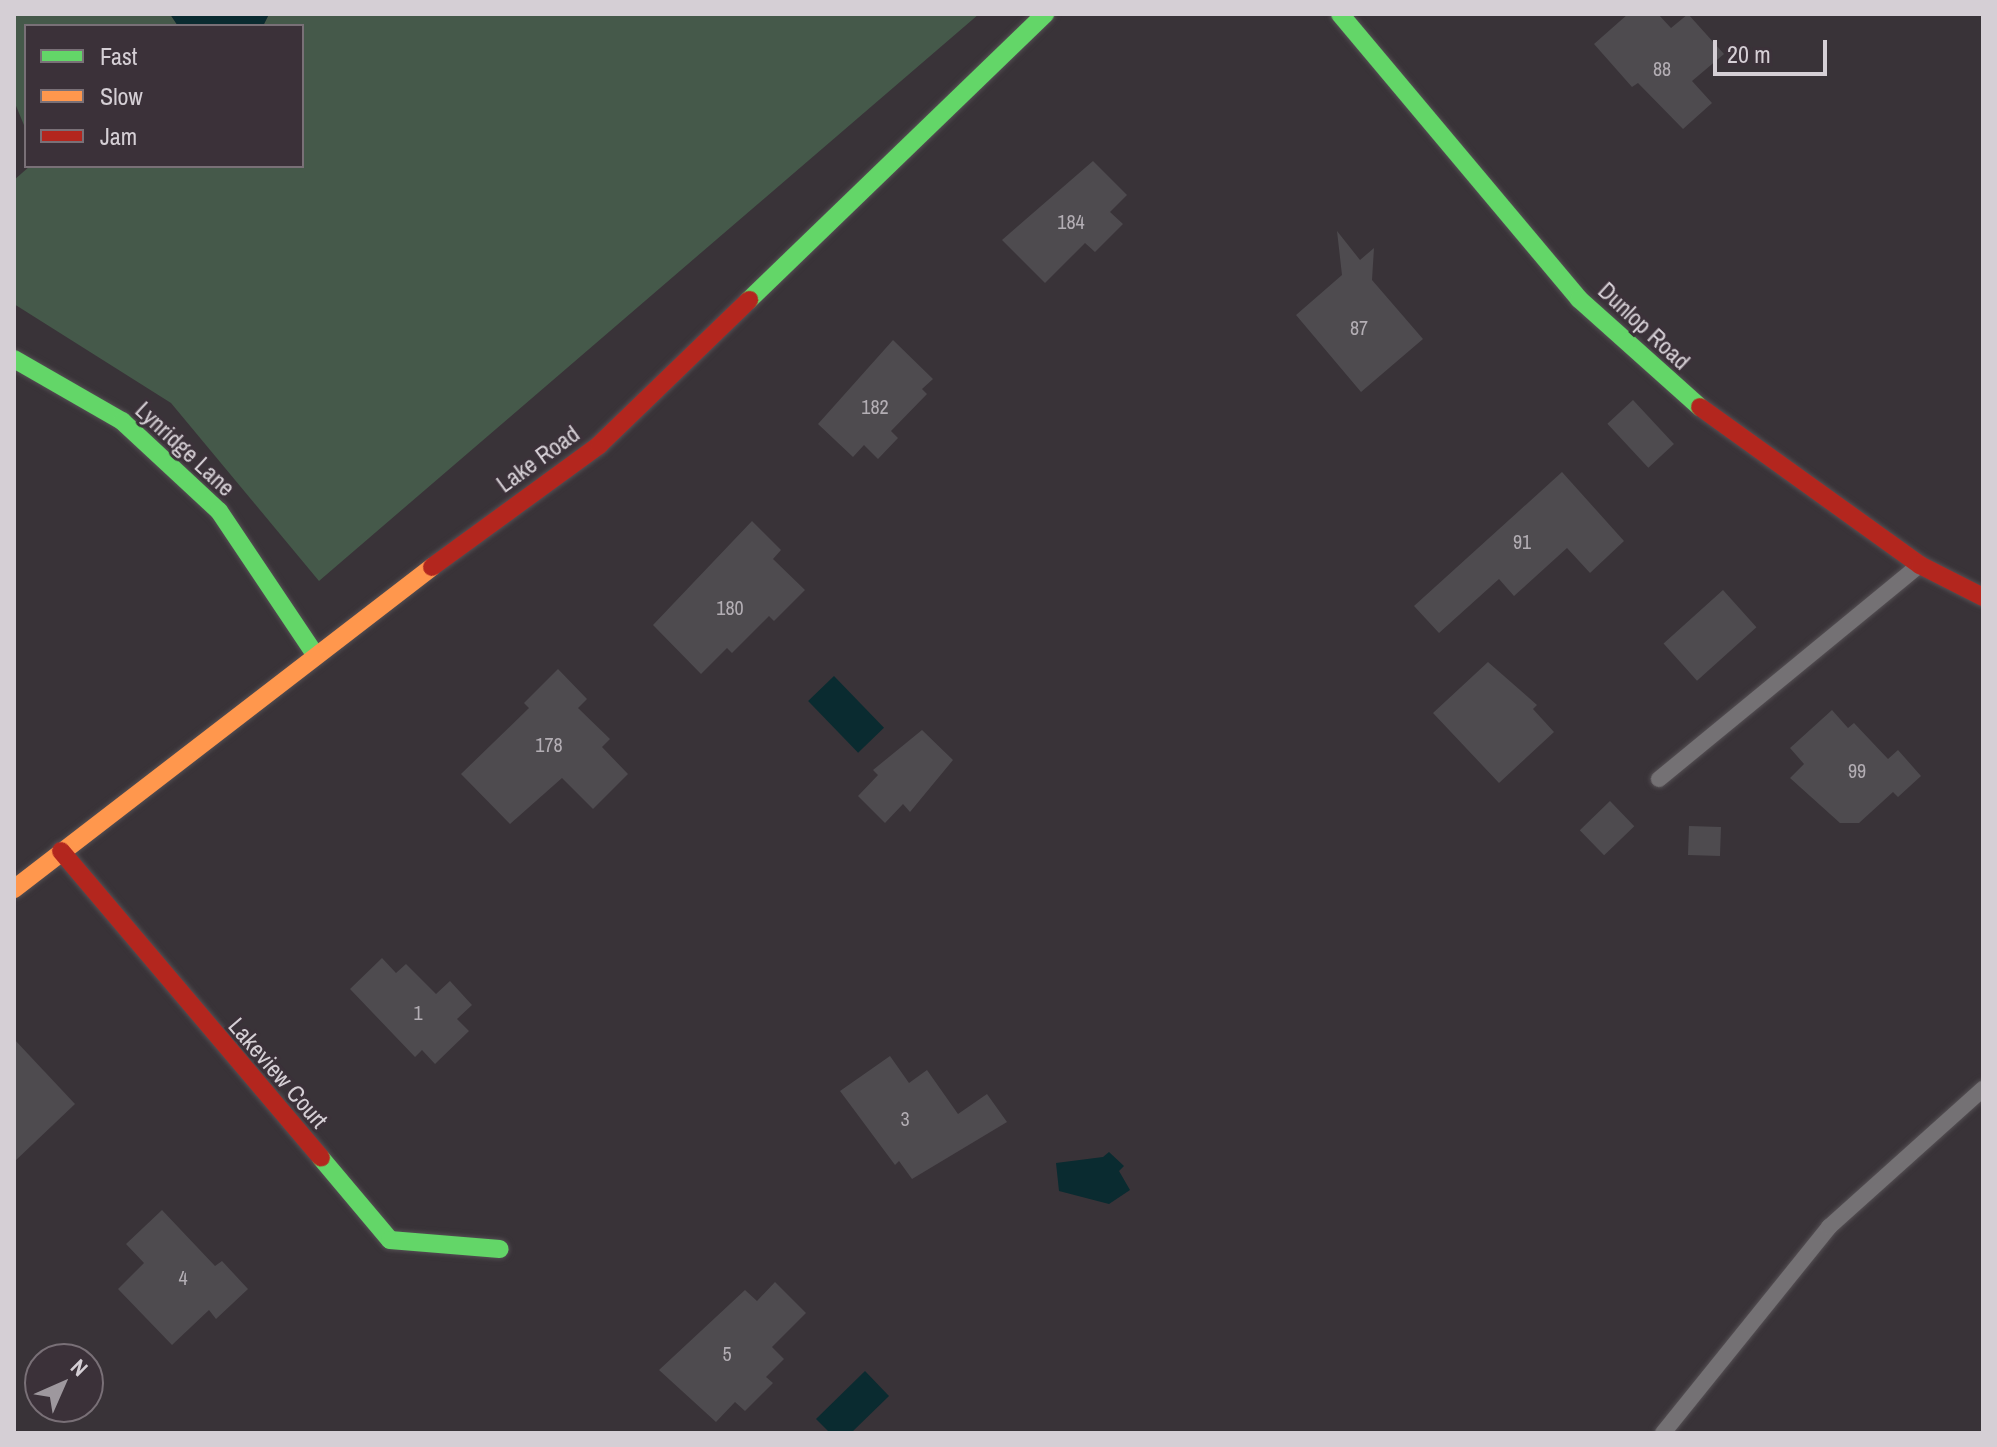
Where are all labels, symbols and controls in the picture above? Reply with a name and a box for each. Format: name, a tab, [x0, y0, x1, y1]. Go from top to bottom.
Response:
legend	[24, 24, 304, 168]
scale bar	[1717, 24, 1831, 74]
text: 20 m	[1727, 38, 1771, 70]
text: Fast	[100, 40, 137, 72]
house number: 88	[1653, 56, 1671, 80]
text: Slow	[100, 80, 143, 112]
text: Jam	[100, 120, 137, 152]
house number: 184	[1057, 209, 1085, 233]
street label: Dunlop Road	[1592, 276, 1696, 376]
house number: 87	[1350, 315, 1368, 339]
house number: 182	[861, 394, 889, 418]
street label: Lynridge Lane	[129, 396, 241, 502]
street label: Lake Road	[491, 419, 585, 499]
house number: 91	[1513, 529, 1531, 553]
house number: 180	[716, 595, 744, 619]
house number: 178	[535, 732, 563, 756]
house number: 99	[1848, 758, 1866, 782]
house number: 1	[413, 1000, 423, 1024]
street label: Lakeview Court	[222, 1012, 334, 1134]
house number: 3	[900, 1106, 910, 1130]
house number: 4	[178, 1265, 188, 1289]
house number: 5	[722, 1341, 732, 1365]
north arrow	[24, 1343, 104, 1423]
text: N	[64, 1352, 95, 1383]

